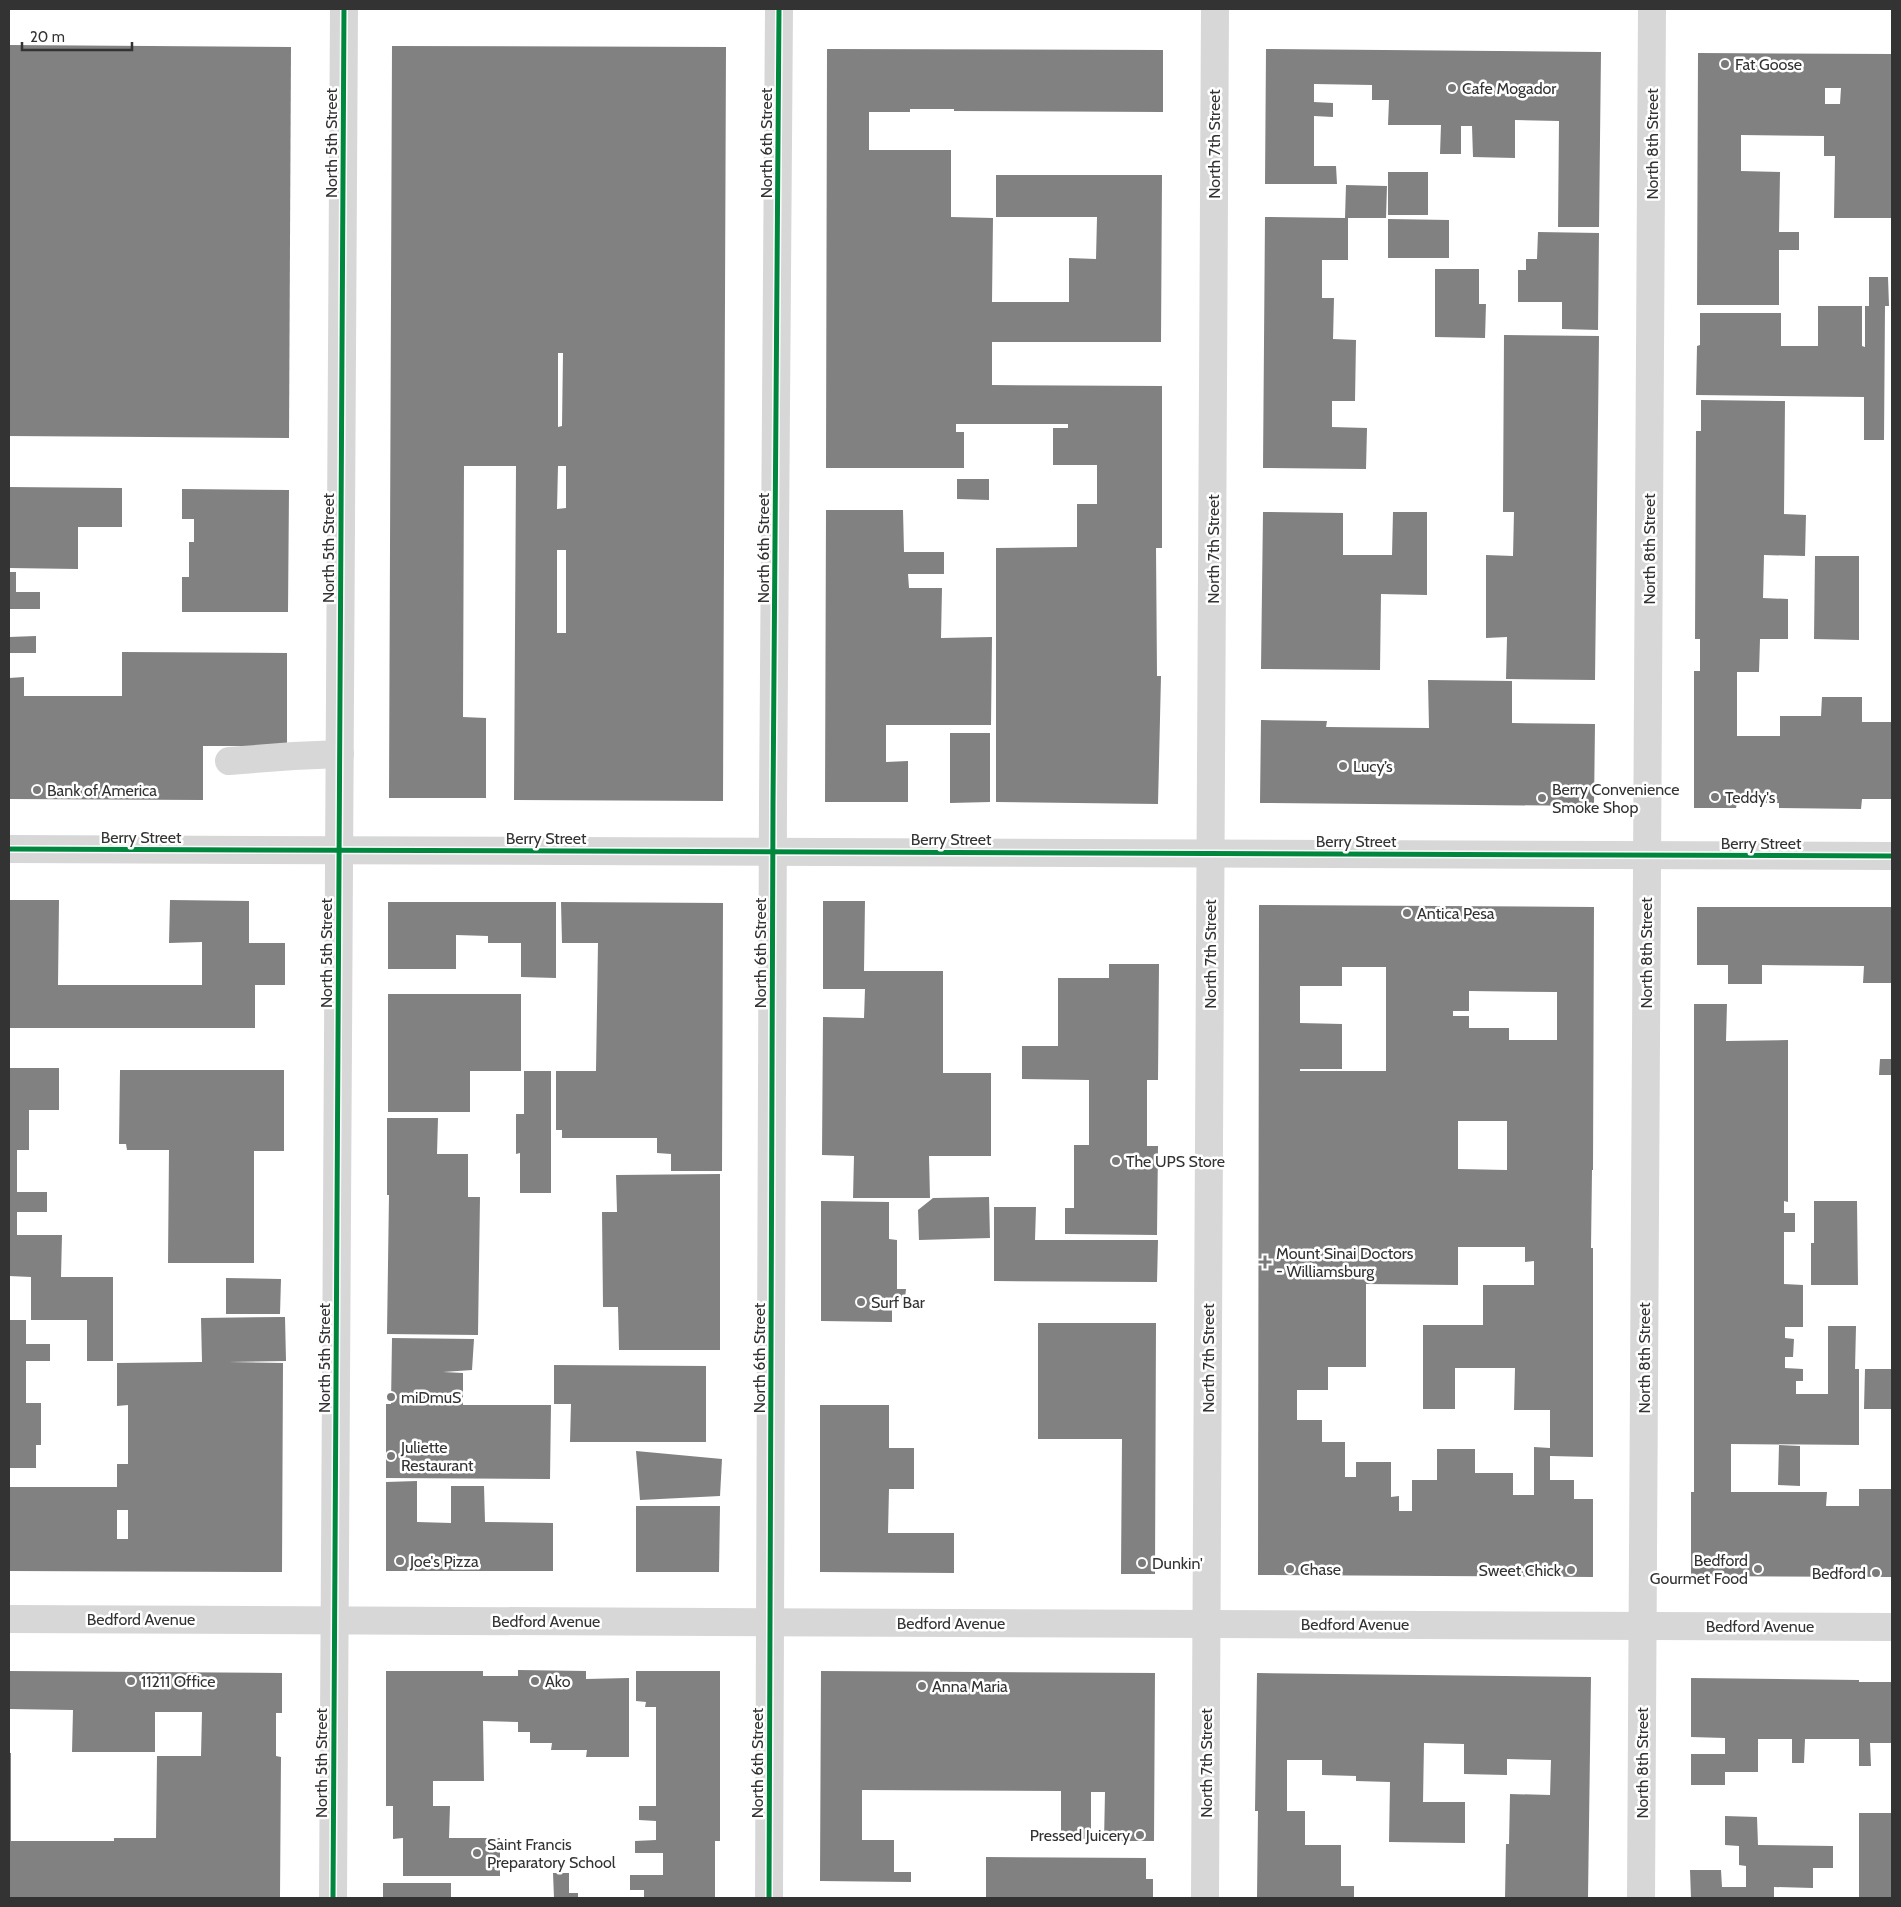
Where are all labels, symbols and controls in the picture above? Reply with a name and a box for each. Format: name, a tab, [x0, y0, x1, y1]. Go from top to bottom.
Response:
scale bar	[22, 20, 132, 52]
text: 20 m	[30, 28, 65, 46]
place label: Fat Goose	[1735, 55, 1802, 74]
marker: Fat Goose	[1719, 58, 1731, 70]
place label: Cafe Mogador	[1462, 79, 1557, 98]
marker: Cafe Mogador	[1446, 82, 1458, 94]
street label: North 5th Street	[322, 87, 341, 198]
street label: North 6th Street	[757, 87, 776, 198]
street label: North 8th Street	[1643, 88, 1662, 200]
street label: North 7th Street	[1205, 89, 1224, 199]
street label: North 5th Street	[319, 492, 338, 603]
street label: North 6th Street	[754, 492, 773, 603]
street label: North 8th Street	[1640, 493, 1659, 605]
street label: North 7th Street	[1204, 494, 1223, 604]
place label: Lucy’s	[1353, 757, 1393, 776]
marker: Lucy’s	[1337, 760, 1349, 772]
place label: Berry Convenience Smoke Shop	[1552, 780, 1679, 817]
place label: Bank of America	[47, 781, 157, 800]
marker: Bank of America	[31, 784, 43, 796]
place label: Teddy's	[1725, 788, 1776, 807]
marker: Teddy's	[1709, 791, 1721, 803]
marker: Berry Convenience Smoke Shop	[1536, 792, 1548, 804]
street label: Berry Street	[101, 828, 182, 847]
street label: Berry Street	[506, 829, 587, 848]
street label: Berry Street	[911, 830, 992, 849]
street label: Berry Street	[1316, 832, 1397, 851]
street label: Berry Street	[1721, 834, 1802, 853]
street label: North 5th Street	[317, 897, 336, 1008]
street label: North 6th Street	[751, 897, 770, 1008]
street label: North 8th Street	[1637, 897, 1656, 1009]
street label: North 7th Street	[1201, 899, 1220, 1009]
place label: Antica Pesa	[1417, 904, 1495, 923]
marker: Antica Pesa	[1401, 907, 1413, 919]
place label: The UPS Store	[1126, 1152, 1225, 1171]
marker: The UPS Store	[1110, 1155, 1122, 1167]
place label: Mount Sinai Doctors - Williamsburg	[1276, 1244, 1414, 1281]
marker: Mount Sinai Doctors - Williamsburg	[1258, 1255, 1272, 1269]
place label: Surf Bar	[871, 1293, 926, 1312]
marker: Surf Bar	[855, 1296, 867, 1308]
street label: North 5th Street	[315, 1302, 334, 1413]
street label: North 6th Street	[750, 1302, 769, 1413]
street label: North 8th Street	[1635, 1302, 1654, 1414]
street label: North 7th Street	[1199, 1303, 1218, 1413]
place label: miDmuS	[401, 1388, 461, 1407]
marker: miDmuS	[385, 1391, 397, 1403]
place label: Juliette Restaurant	[400, 1438, 474, 1475]
marker: Juliette Restaurant	[385, 1450, 397, 1462]
place label: Bedford Gourmet Food	[1650, 1551, 1748, 1588]
place label: Joe's Pizza	[409, 1552, 479, 1571]
place label: Dunkin'	[1152, 1554, 1203, 1573]
marker: Joe's Pizza	[394, 1555, 406, 1567]
marker: Dunkin'	[1136, 1557, 1148, 1569]
place label: Chase	[1300, 1560, 1341, 1579]
place label: Sweet Chick	[1479, 1561, 1562, 1580]
marker: Chase	[1284, 1563, 1296, 1575]
marker: Bedford Gourmet Food	[1752, 1563, 1764, 1575]
marker: Sweet Chick	[1565, 1564, 1577, 1576]
place label: Bedford	[1812, 1564, 1866, 1583]
marker: Bedford	[1870, 1567, 1882, 1579]
street label: Bedford Avenue	[87, 1610, 195, 1629]
street label: Bedford Avenue	[492, 1612, 600, 1631]
street label: Bedford Avenue	[897, 1614, 1005, 1633]
street label: Bedford Avenue	[1301, 1615, 1409, 1634]
street label: Bedford Avenue	[1706, 1617, 1814, 1636]
place label: 11211 Office	[141, 1672, 215, 1691]
place label: Ako	[545, 1672, 571, 1691]
marker: 11211 Office	[125, 1675, 137, 1687]
marker: Ako	[529, 1675, 541, 1687]
place label: Anna Maria	[932, 1677, 1008, 1696]
marker: Anna Maria	[916, 1680, 928, 1692]
street label: North 5th Street	[312, 1707, 331, 1818]
street label: North 6th Street	[748, 1707, 767, 1818]
street label: North 8th Street	[1633, 1707, 1652, 1819]
street label: North 7th Street	[1197, 1708, 1216, 1818]
place label: Pressed Juicery	[1030, 1826, 1130, 1845]
marker: Pressed Juicery	[1134, 1829, 1146, 1841]
place label: Saint Francis Preparatory School	[487, 1835, 616, 1872]
marker: Saint Francis Preparatory School	[471, 1847, 483, 1859]

